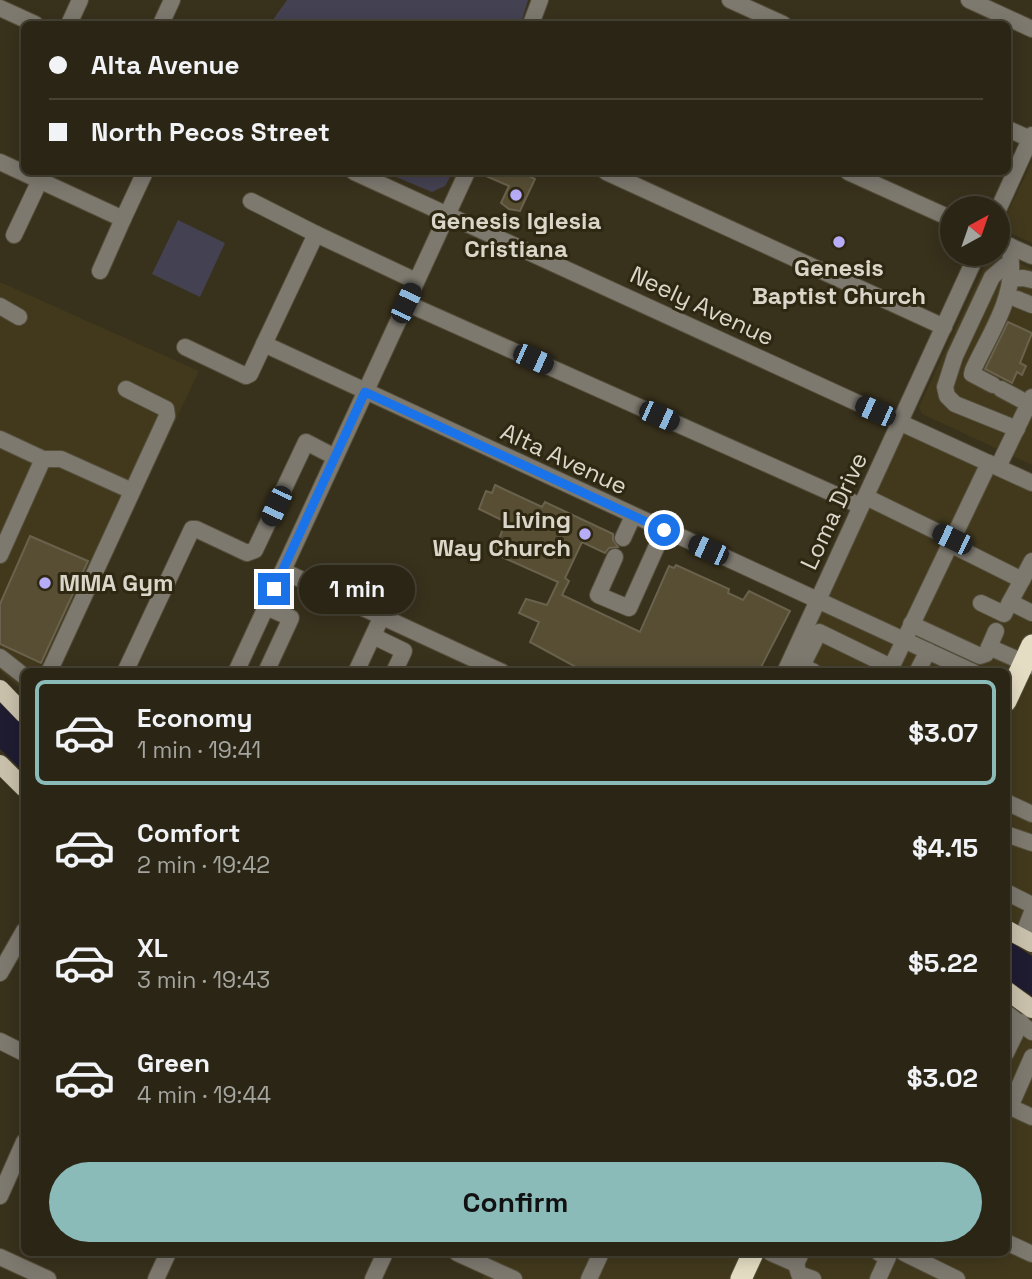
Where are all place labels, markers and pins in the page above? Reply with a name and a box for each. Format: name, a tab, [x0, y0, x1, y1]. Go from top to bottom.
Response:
marker: Genesis Iglesia Cristiana	[508, 187, 524, 203]
place label: Genesis Iglesia Cristiana	[431, 205, 601, 264]
marker: Genesis Baptist Church	[831, 234, 847, 250]
place label: Genesis Baptist Church	[752, 252, 926, 311]
place label: Living Way Church	[432, 504, 571, 563]
marker: Living Way Church	[577, 526, 593, 542]
place label: MMA Gym	[59, 567, 174, 598]
marker: MMA Gym	[37, 575, 53, 591]

